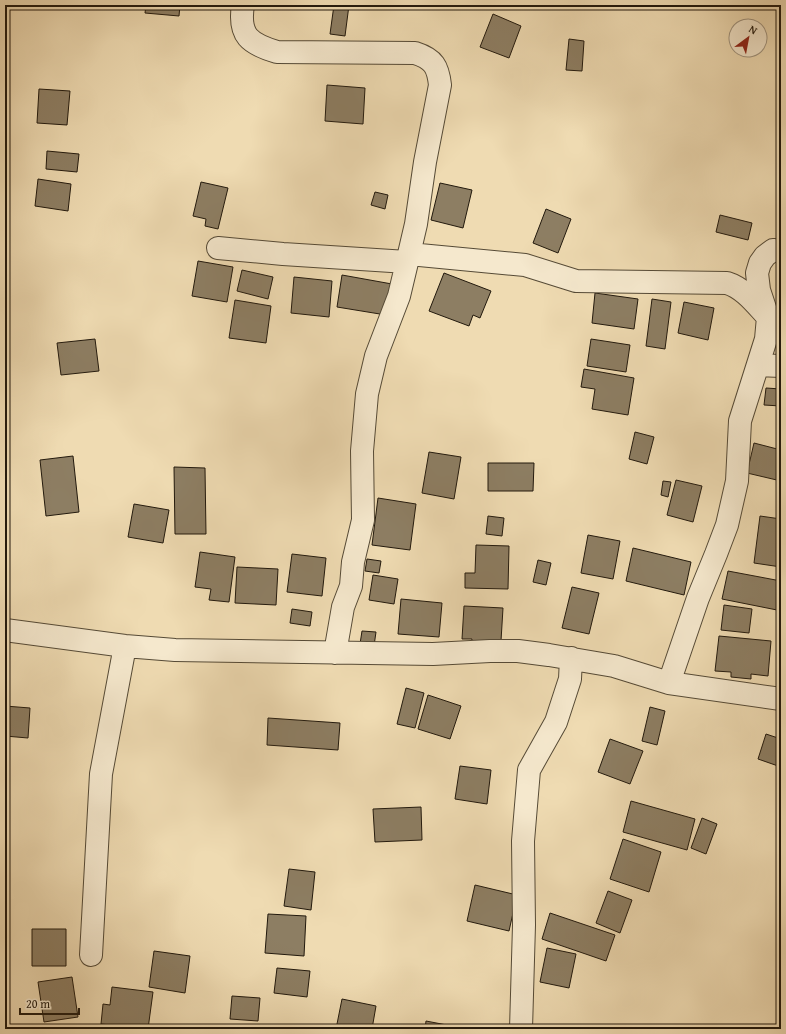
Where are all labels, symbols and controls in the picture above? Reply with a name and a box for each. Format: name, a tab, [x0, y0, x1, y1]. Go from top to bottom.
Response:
north arrow	[728, 18, 768, 58]
text: N	[746, 21, 761, 39]
scale bar	[20, 990, 79, 1016]
text: 20 m	[26, 995, 50, 1012]

